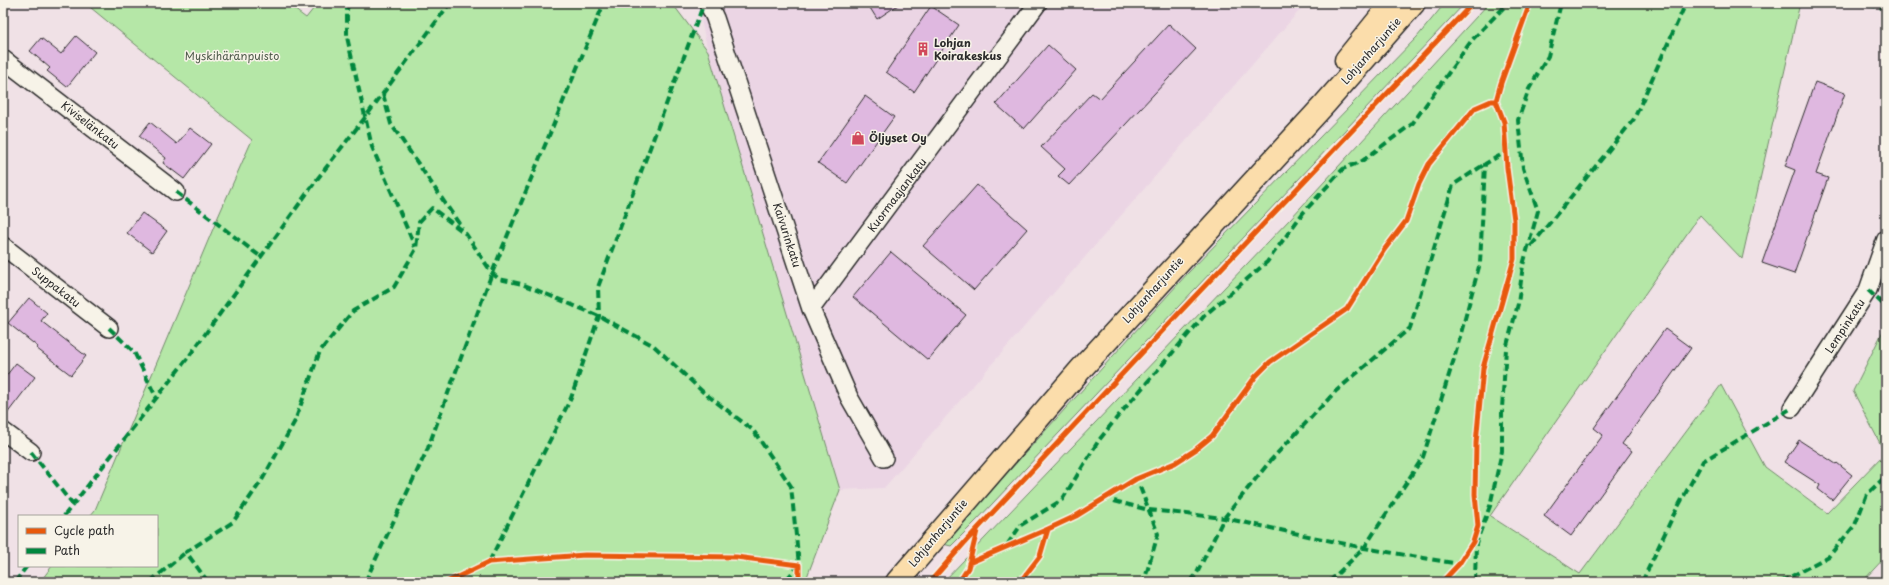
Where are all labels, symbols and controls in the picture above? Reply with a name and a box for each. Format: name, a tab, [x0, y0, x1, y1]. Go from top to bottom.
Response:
street label: Lohjanharjuntie	[1337, 13, 1405, 88]
place label: Lohjan Koirakeskus	[934, 34, 1002, 64]
building icon: Lohjan Koirakeskus	[915, 41, 931, 57]
park label: Myskihäränpuisto	[185, 47, 279, 64]
street label: Kiviselänkatu	[58, 96, 123, 153]
place label: Öljyset Oy	[869, 129, 927, 146]
shop icon: Öljyset Oy	[850, 130, 866, 146]
street label: Kuormaajankatu	[863, 154, 930, 235]
street label: Kaivurinkatu	[769, 200, 806, 270]
street label: Lohjanharjuntie	[1118, 253, 1187, 327]
street label: Suppakatu	[28, 262, 84, 311]
street label: Lempinkatu	[1820, 295, 1869, 357]
street label: Lohjanharjuntie	[904, 495, 971, 570]
legend	[18, 515, 158, 567]
text: Cycle path	[54, 521, 115, 539]
text: Path	[54, 541, 80, 559]

